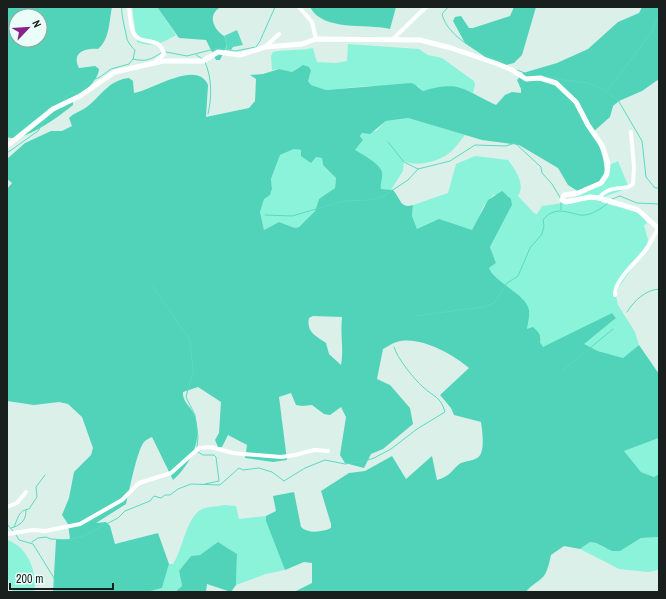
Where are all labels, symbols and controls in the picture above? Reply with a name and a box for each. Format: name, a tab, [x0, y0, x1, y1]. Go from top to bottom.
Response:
north arrow	[8, 8, 48, 48]
text: N	[29, 18, 45, 30]
scale bar	[10, 565, 113, 591]
text: 200 m	[16, 571, 43, 587]

